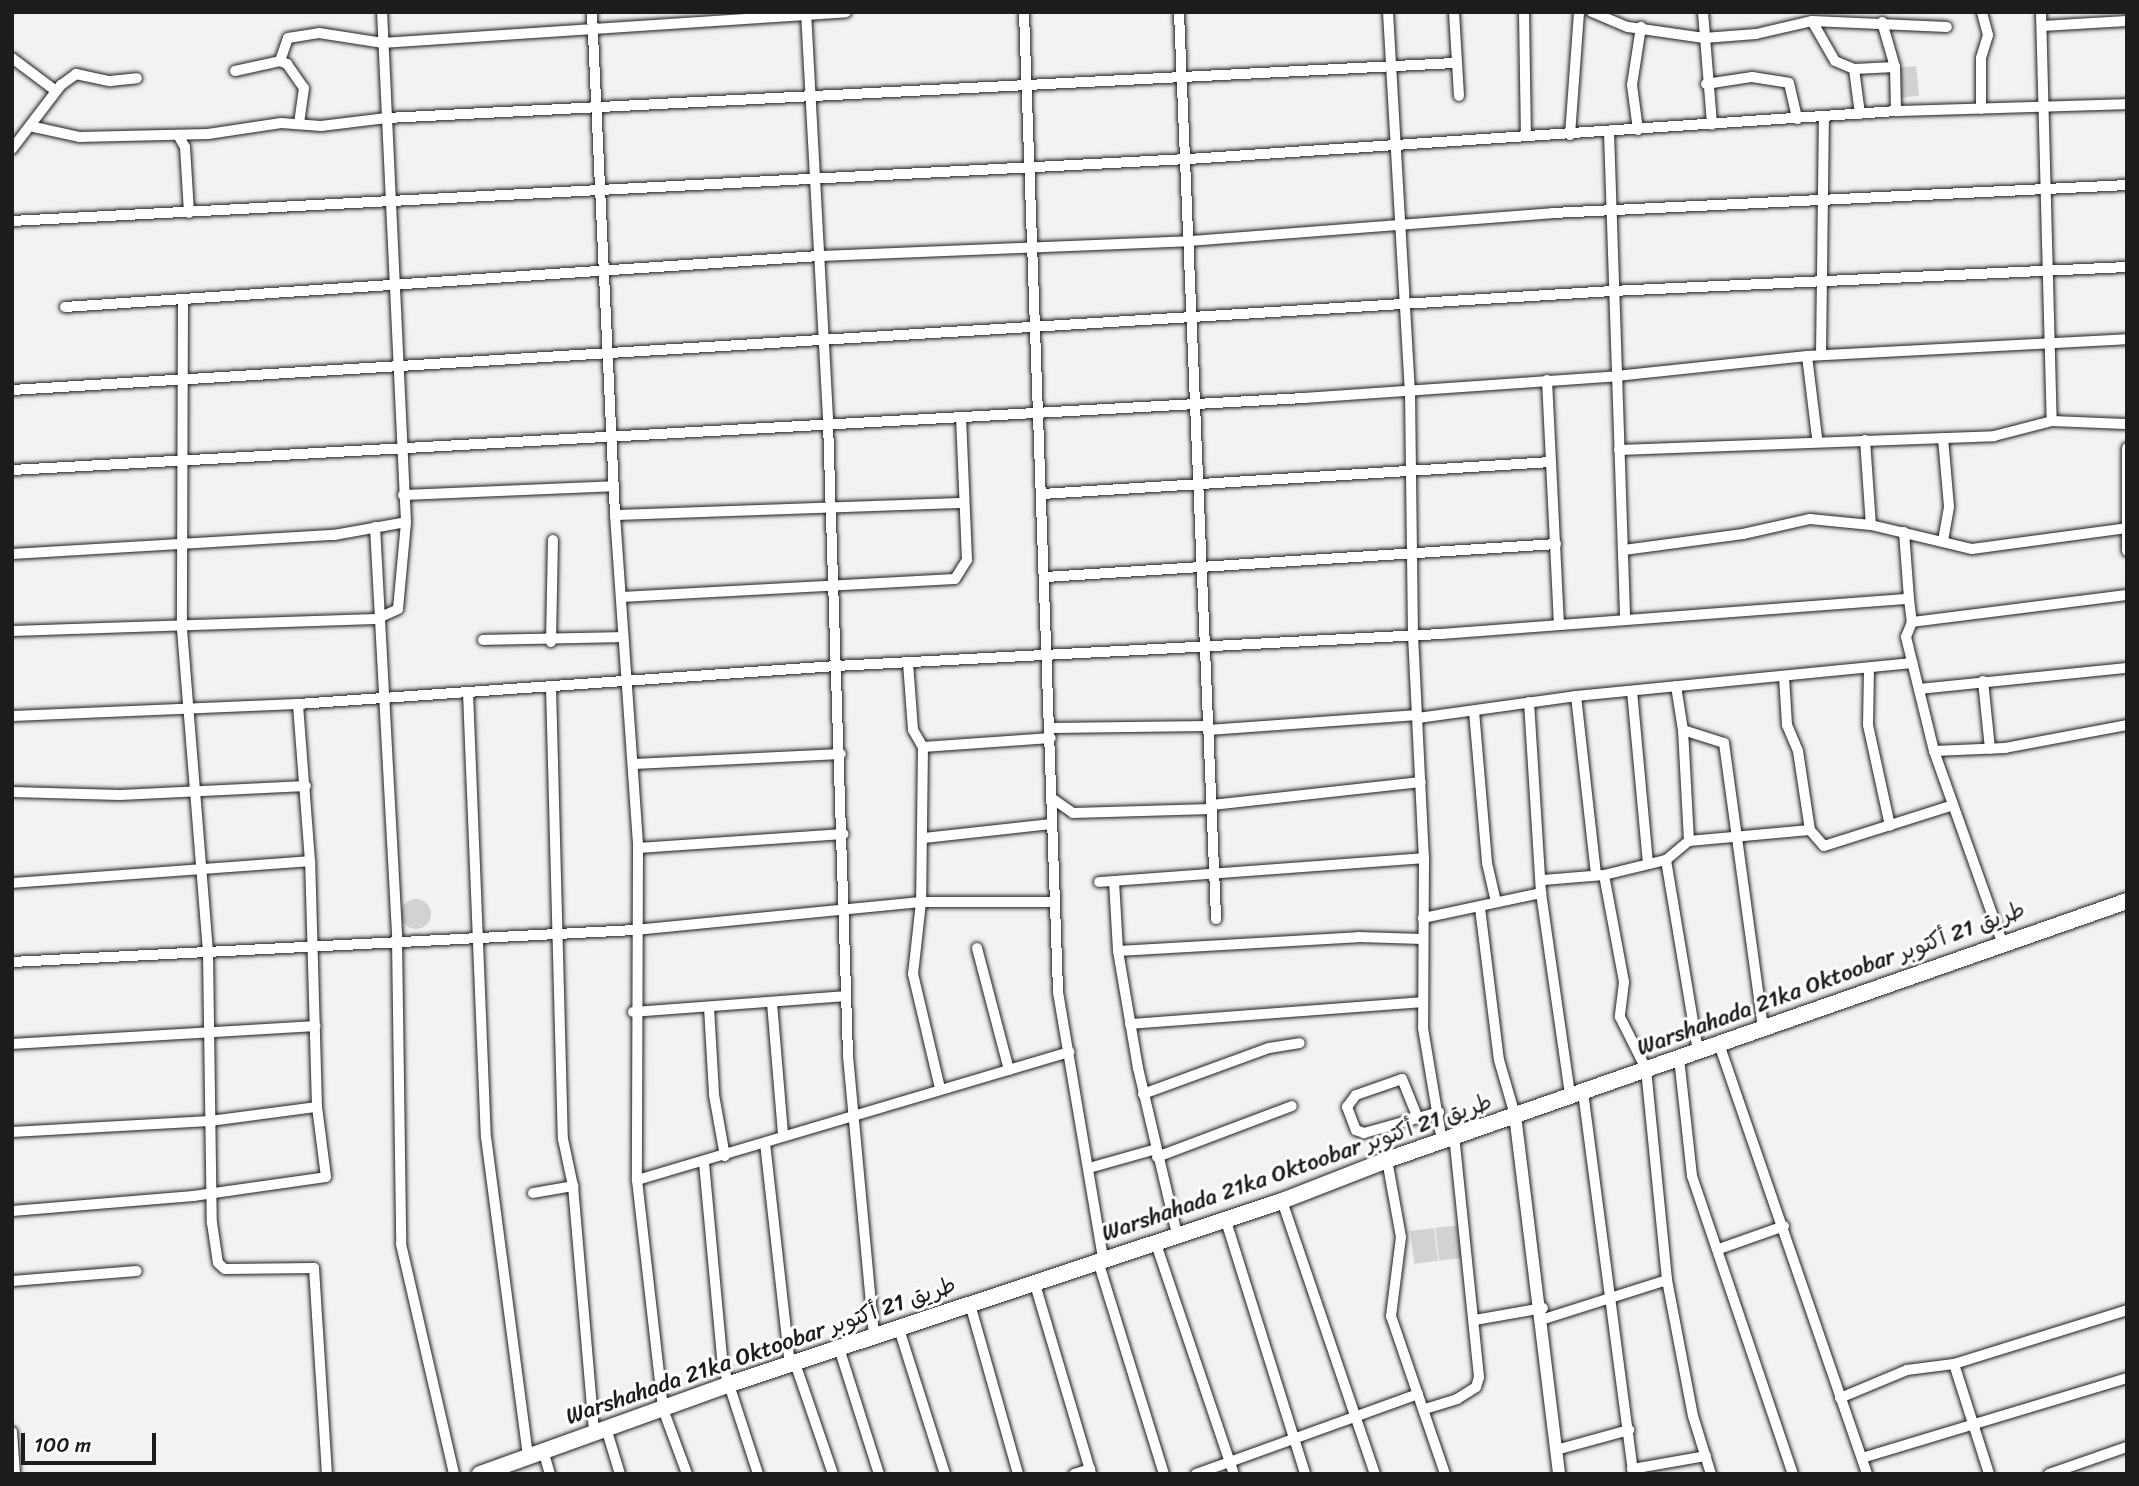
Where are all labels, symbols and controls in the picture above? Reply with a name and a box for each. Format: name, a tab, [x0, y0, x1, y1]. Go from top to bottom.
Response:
street label: Warshahada 21ka Oktoobar طريق 21 أكتوبر	[1633, 896, 2029, 1062]
street label: Warshahada 21ka Oktoobar طريق 21 أكتوبر	[1098, 1088, 1496, 1248]
street label: Warshahada 21ka Oktoobar طريق 21 أكتوبر	[562, 1271, 960, 1431]
scale bar	[24, 1420, 159, 1464]
text: 100 m	[34, 1426, 91, 1464]

